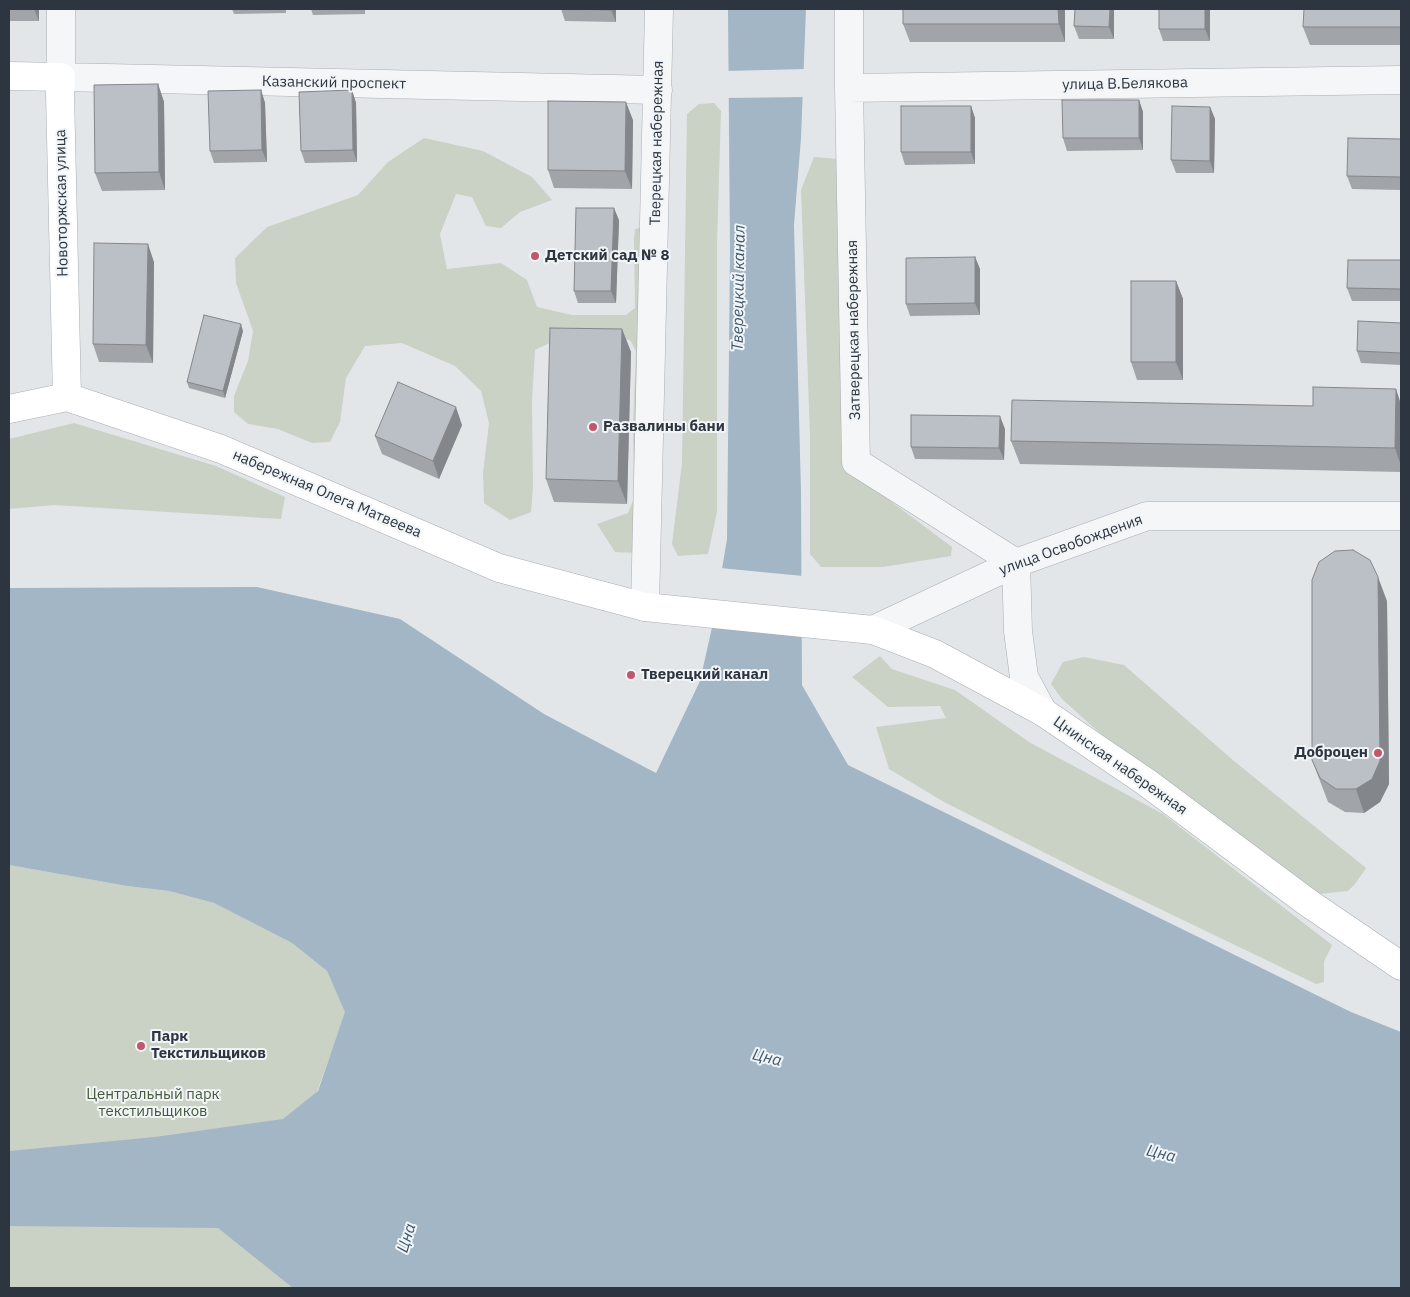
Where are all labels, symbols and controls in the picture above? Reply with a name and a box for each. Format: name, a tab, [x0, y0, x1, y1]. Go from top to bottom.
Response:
street label: Тверецкая набережная	[647, 60, 667, 226]
street label: Казанский проспект	[262, 73, 406, 93]
street label: улица В.Белякова	[1062, 74, 1188, 94]
street label: Новоторжская улица	[52, 129, 72, 277]
water label: Тверецкий канал	[728, 225, 750, 351]
street label: Затверецкая набережная	[843, 240, 865, 420]
place label: Детский сад № 8	[545, 247, 669, 265]
marker: Детский сад № 8	[529, 250, 541, 262]
place label: Развалины бани	[603, 418, 725, 436]
marker: Развалины бани	[587, 421, 599, 433]
street label: набережная Олега Матвеева	[230, 446, 424, 542]
street label: улица Освобождения	[997, 511, 1145, 579]
place label: Тверецкий канал	[641, 666, 768, 684]
marker: Тверецкий канал	[625, 669, 637, 681]
street label: Цнинская набережная	[1050, 713, 1190, 819]
place label: Доброцен	[1294, 744, 1368, 762]
marker: Доброцен	[1372, 747, 1384, 759]
place label: Парк Текстильщиков	[151, 1028, 266, 1063]
marker: Парк Текстильщиков	[135, 1040, 147, 1052]
water label: Цна	[750, 1045, 784, 1071]
park label: Центральный парк текстильщиков	[86, 1086, 220, 1121]
water label: Цна	[1144, 1141, 1178, 1167]
water label: Цна	[394, 1221, 420, 1255]

